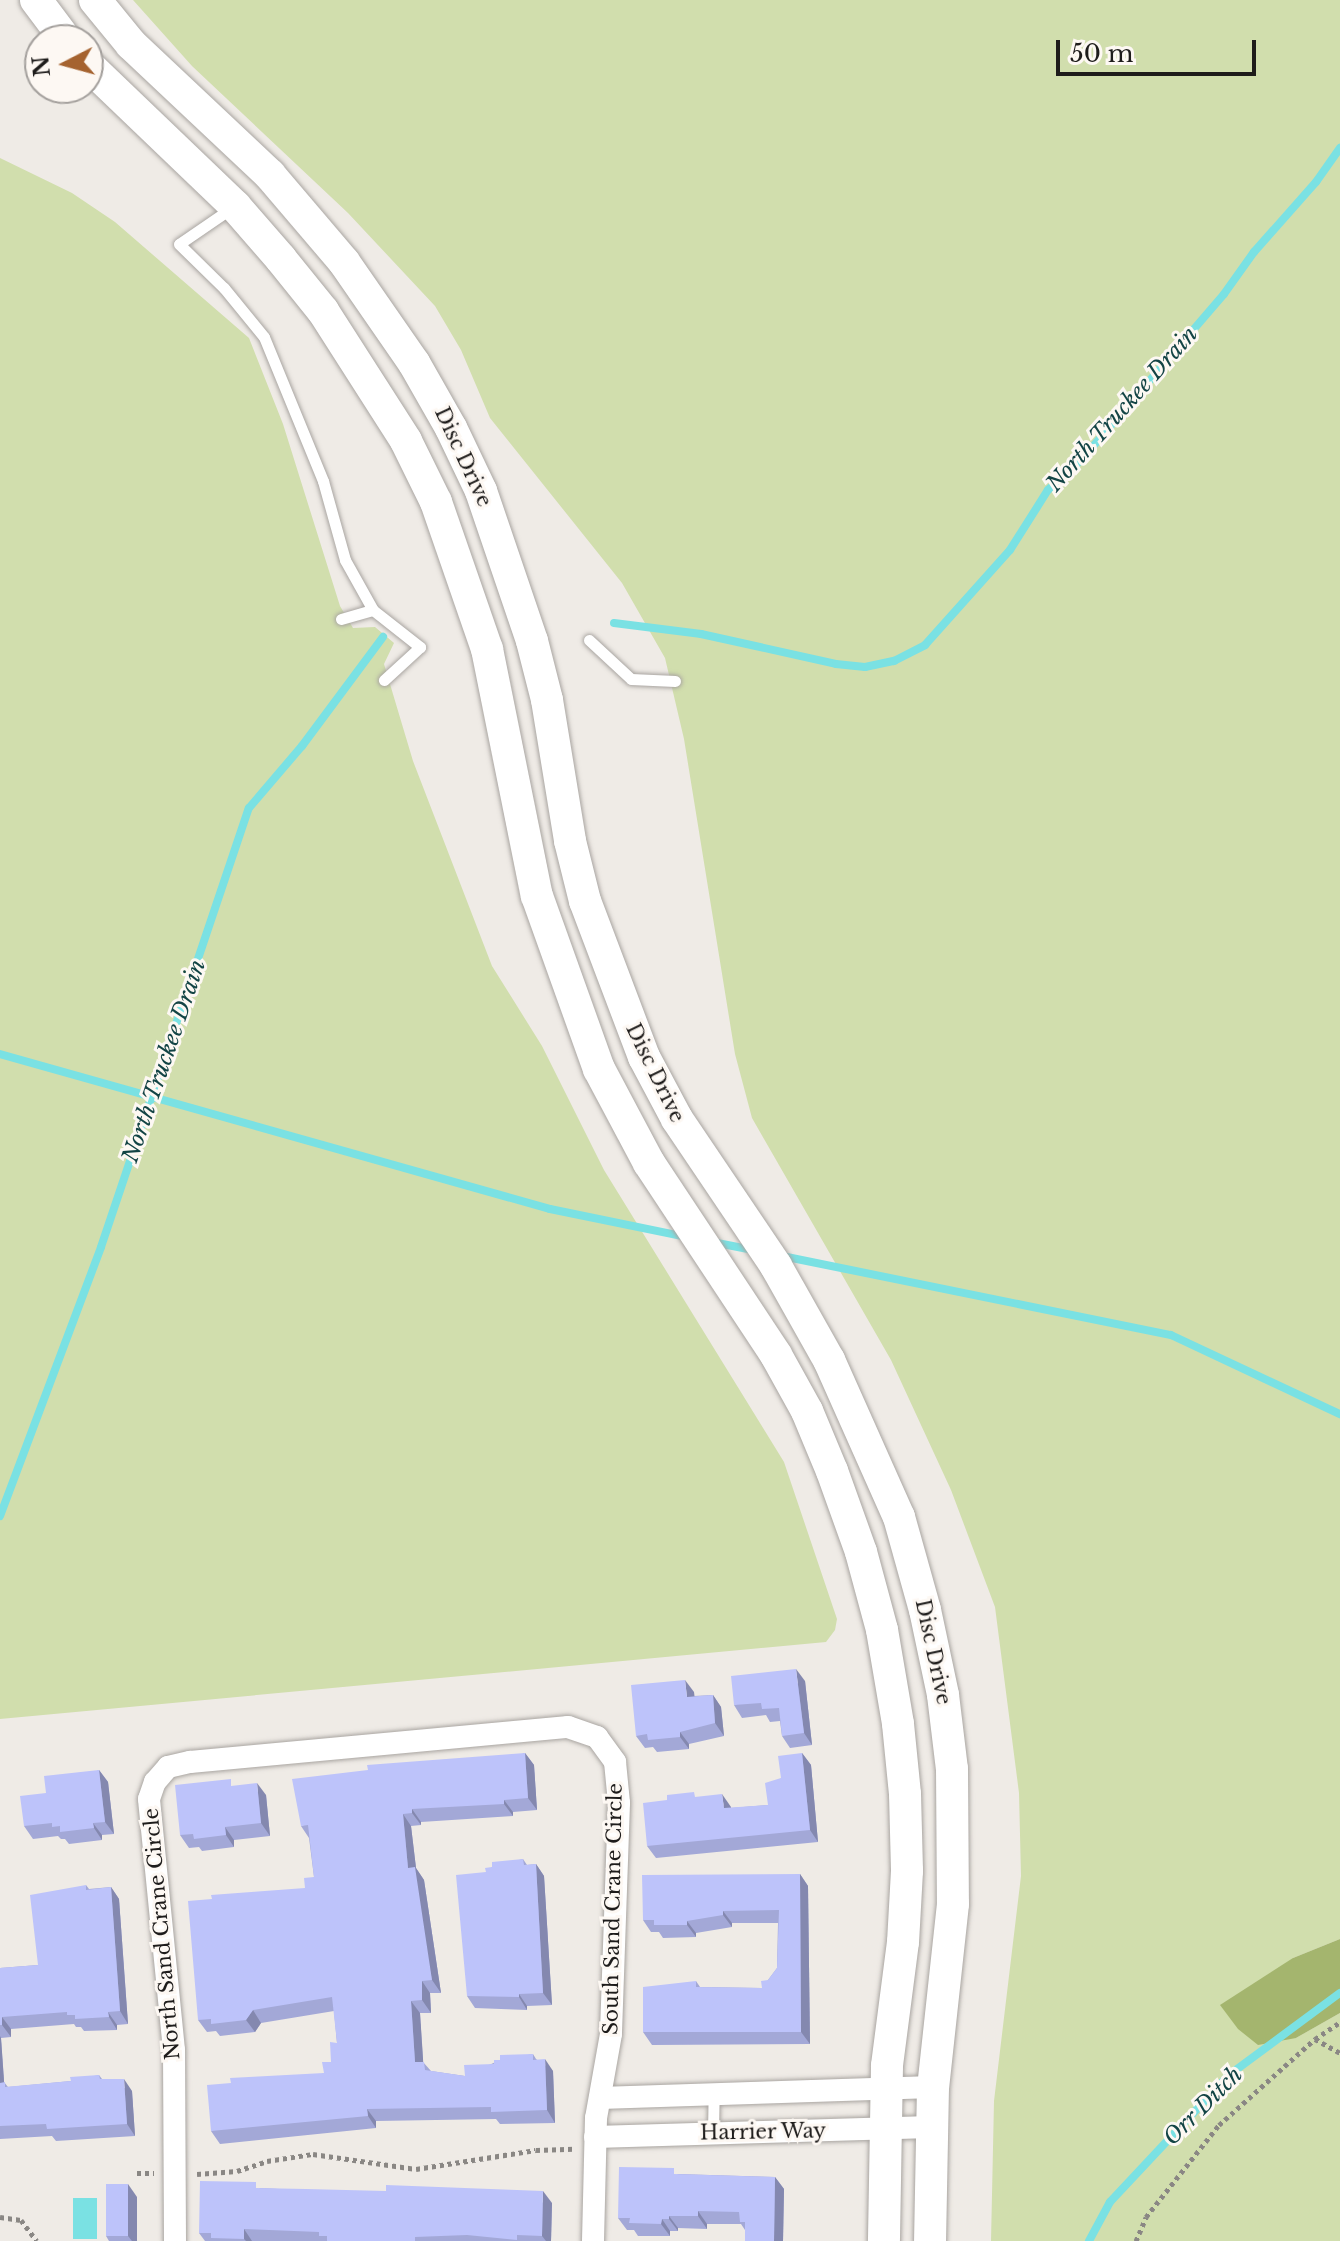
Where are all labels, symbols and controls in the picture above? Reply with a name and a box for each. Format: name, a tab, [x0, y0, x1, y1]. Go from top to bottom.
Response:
north arrow	[24, 24, 104, 104]
scale bar	[1060, 24, 1260, 74]
text: 50 m	[1070, 39, 1133, 68]
text: N	[27, 55, 56, 78]
water label: North Truckee Drain	[1041, 321, 1203, 497]
street label: Disc Drive	[429, 403, 497, 511]
water label: North Truckee Drain	[117, 956, 211, 1166]
street label: Disc Drive	[621, 1020, 689, 1126]
street label: Disc Drive	[910, 1597, 956, 1707]
street label: South Sand Crane Circle	[599, 1783, 627, 2035]
street label: North Sand Crane Circle	[139, 1807, 185, 2061]
water label: Orr Ditch	[1158, 2061, 1248, 2151]
street label: Harrier Way	[699, 2119, 827, 2145]

